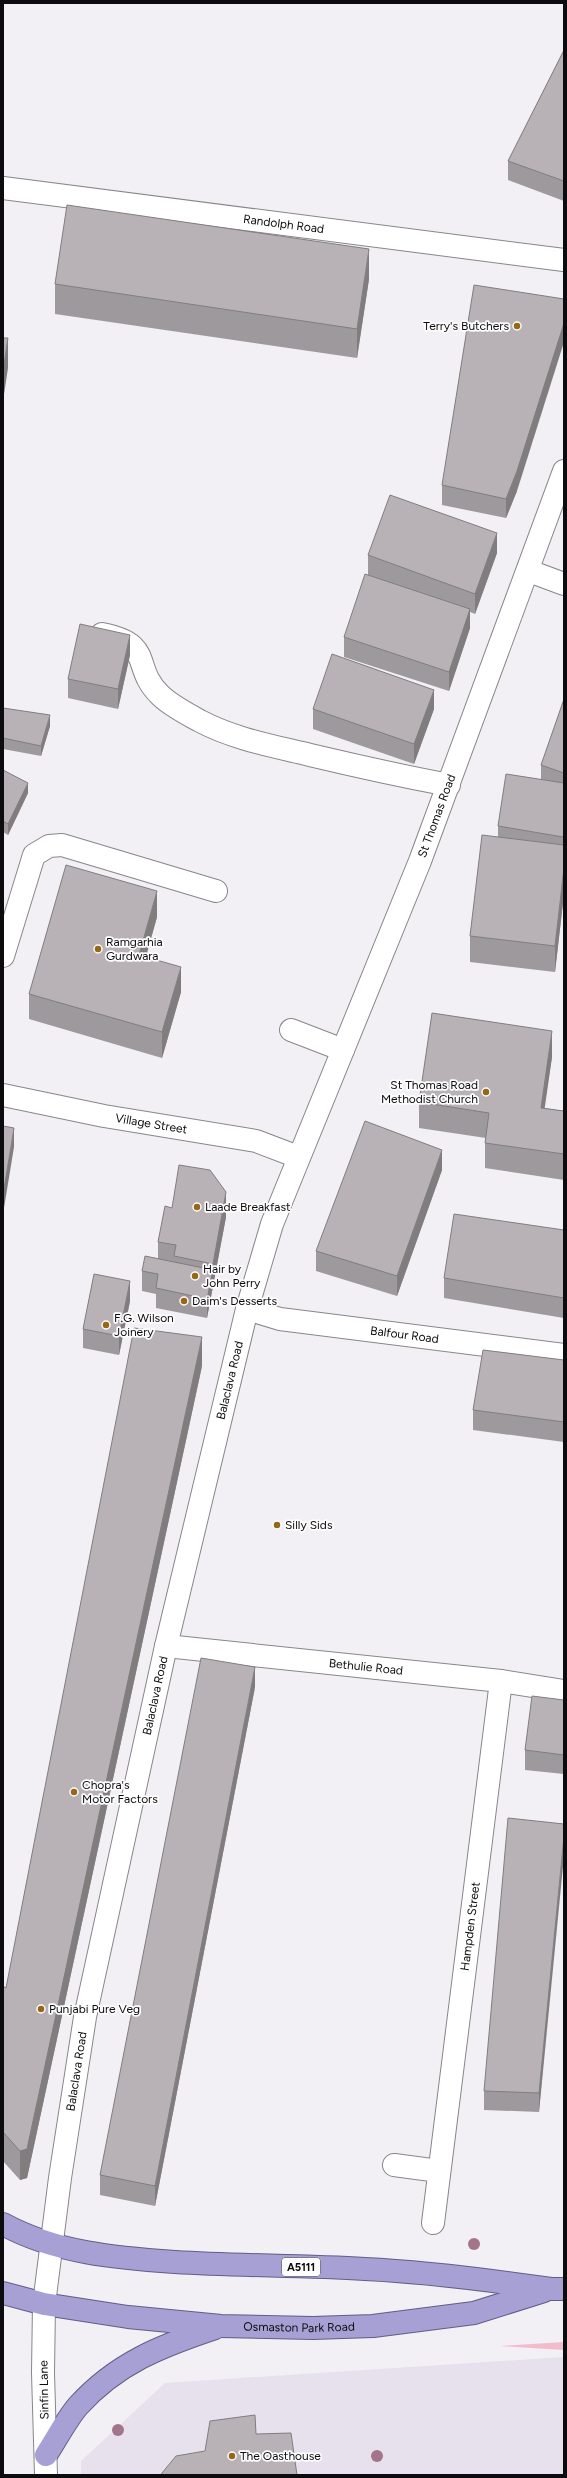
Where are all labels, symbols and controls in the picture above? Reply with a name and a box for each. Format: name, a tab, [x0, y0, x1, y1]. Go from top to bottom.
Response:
street label: Randolph Road	[242, 212, 325, 236]
place label: Terry's Butchers	[423, 319, 509, 333]
marker: Terry's Butchers	[512, 321, 522, 331]
street label: St Thomas Road	[415, 772, 458, 860]
place label: Ramgarhia Gurdwara	[106, 935, 163, 963]
marker: Ramgarhia Gurdwara	[93, 944, 103, 954]
place label: St Thomas Road Methodist Church	[381, 1078, 478, 1106]
marker: St Thomas Road Methodist Church	[481, 1087, 491, 1097]
street label: Village Street	[114, 1111, 189, 1137]
place label: Laade Breakfast	[205, 1200, 291, 1214]
marker: Laade Breakfast	[192, 1202, 202, 1212]
place label: Hair by John Perry	[203, 1262, 261, 1290]
marker: Hair by John Perry	[190, 1271, 200, 1281]
place label: Daim's Desserts	[192, 1294, 277, 1308]
marker: Daim's Desserts	[179, 1296, 189, 1306]
place label: F.G. Wilson Joinery	[114, 1311, 174, 1339]
marker: F.G. Wilson Joinery	[101, 1320, 111, 1330]
street label: Balfour Road	[369, 1324, 440, 1346]
street label: Balaclava Road	[214, 1340, 246, 1421]
place label: Silly Sids	[285, 1518, 333, 1532]
marker: Silly Sids	[272, 1520, 282, 1530]
street label: Balaclava Road	[140, 1655, 171, 1736]
street label: Bethulie Road	[328, 1656, 404, 1678]
place label: Chopra's Motor Factors	[82, 1778, 158, 1806]
marker: Chopra's Motor Factors	[69, 1787, 79, 1797]
street label: Hampden Street	[458, 1881, 483, 1972]
place label: Punjabi Pure Veg	[49, 2002, 140, 2016]
marker: Punjabi Pure Veg	[36, 2004, 46, 2014]
street label: Balaclava Road	[63, 2031, 90, 2112]
road number: A5111	[282, 2258, 320, 2276]
street label: Osmaston Park Road	[243, 2319, 355, 2335]
street label: Sinfin Lane	[36, 2360, 52, 2420]
place label: The Oasthouse	[240, 2449, 321, 2463]
marker: The Oasthouse	[227, 2451, 237, 2461]

